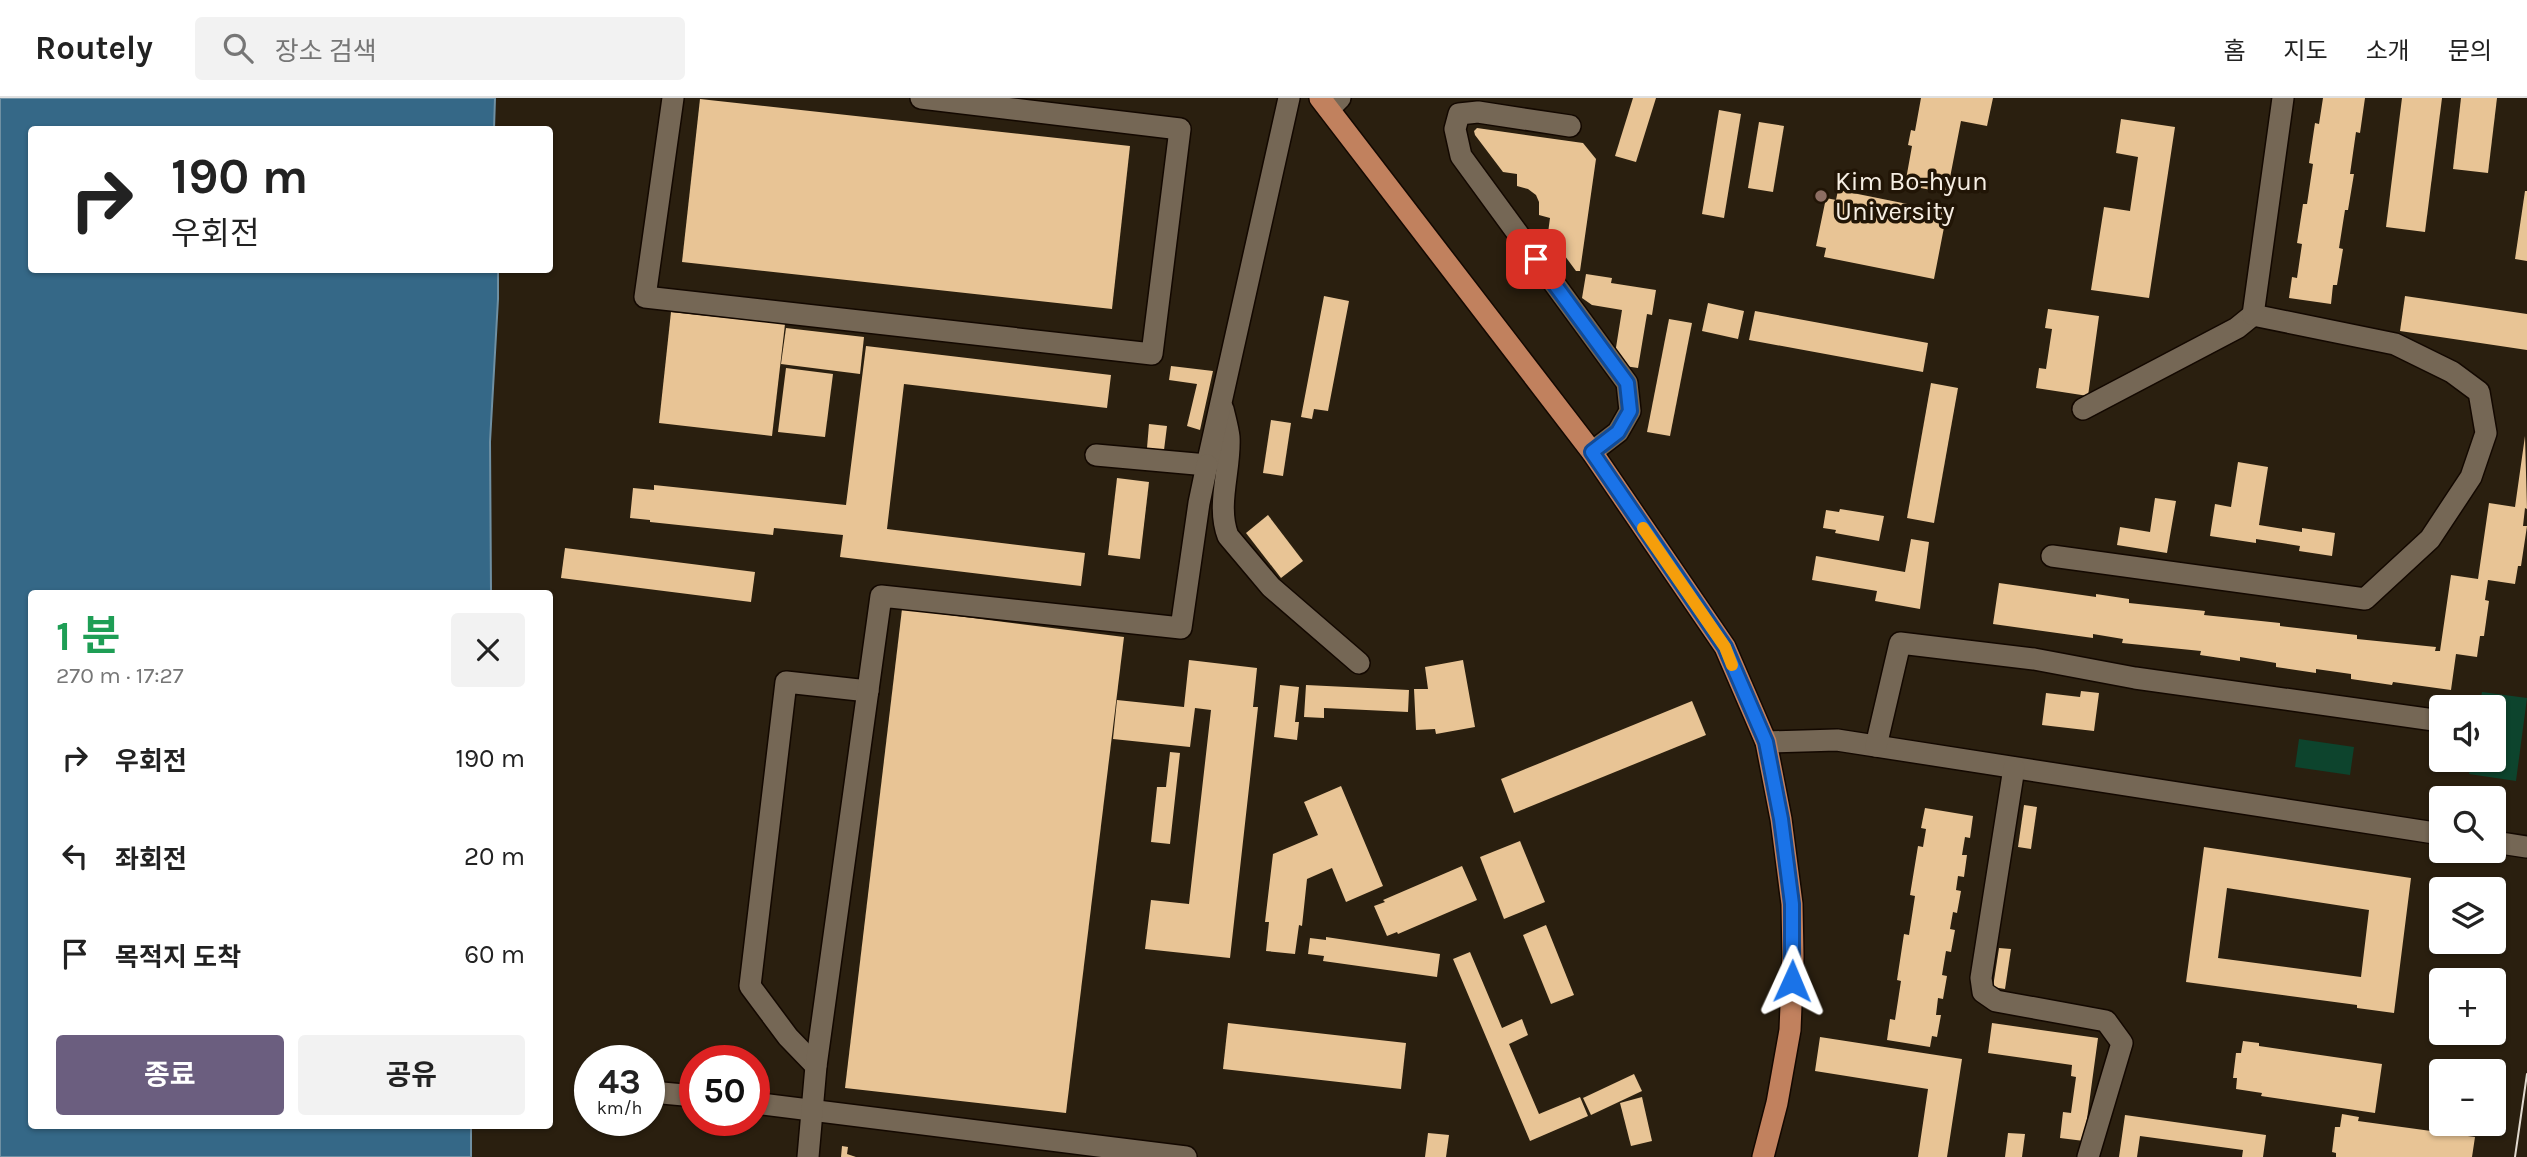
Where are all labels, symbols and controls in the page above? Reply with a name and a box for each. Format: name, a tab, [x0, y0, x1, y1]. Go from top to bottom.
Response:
search box	[195, 17, 685, 80]
text: Routely	[35, 29, 153, 67]
icon: search	[219, 29, 257, 67]
text: 장소 검색	[275, 36, 377, 67]
text: 홈	[2223, 37, 2245, 65]
text: 지도	[2283, 37, 2328, 65]
text: 소개	[2366, 37, 2410, 65]
text: 문의	[2448, 37, 2492, 65]
text: 190 m	[171, 148, 308, 205]
icon: right	[56, 154, 147, 245]
place label: Kim Bo-hyun University	[1835, 166, 1988, 227]
marker: Kim Bo-hyun University	[1813, 188, 1829, 204]
text: 우회전	[171, 215, 259, 252]
pin	[1506, 229, 1566, 289]
icon: arrive	[1517, 240, 1555, 278]
text: 1 분	[56, 611, 120, 661]
button: close	[451, 613, 525, 687]
text: 270 m · 17:27	[56, 662, 184, 689]
map controls	[2429, 695, 2506, 1136]
button: sound	[2429, 695, 2506, 772]
icon: right	[56, 739, 94, 777]
text: 190 m	[455, 743, 525, 774]
text: 우회전	[115, 746, 187, 777]
button: search	[2429, 786, 2506, 863]
icon: left	[56, 837, 94, 875]
text: 20 m	[464, 841, 525, 872]
text: 좌회전	[115, 844, 187, 875]
button: layers	[2429, 877, 2506, 954]
icon: arrive	[56, 935, 94, 973]
text: 60 m	[464, 939, 525, 970]
text: 목적지 도착	[115, 942, 241, 973]
position arrow	[1755, 944, 1829, 1018]
button: +	[2429, 968, 2506, 1045]
button: 종료	[56, 1035, 284, 1115]
button: 공유	[298, 1035, 525, 1115]
speed limit sign: 50	[679, 1045, 770, 1136]
button: −	[2429, 1059, 2506, 1136]
text: 43	[598, 1061, 641, 1102]
text: km/h	[597, 1097, 642, 1119]

